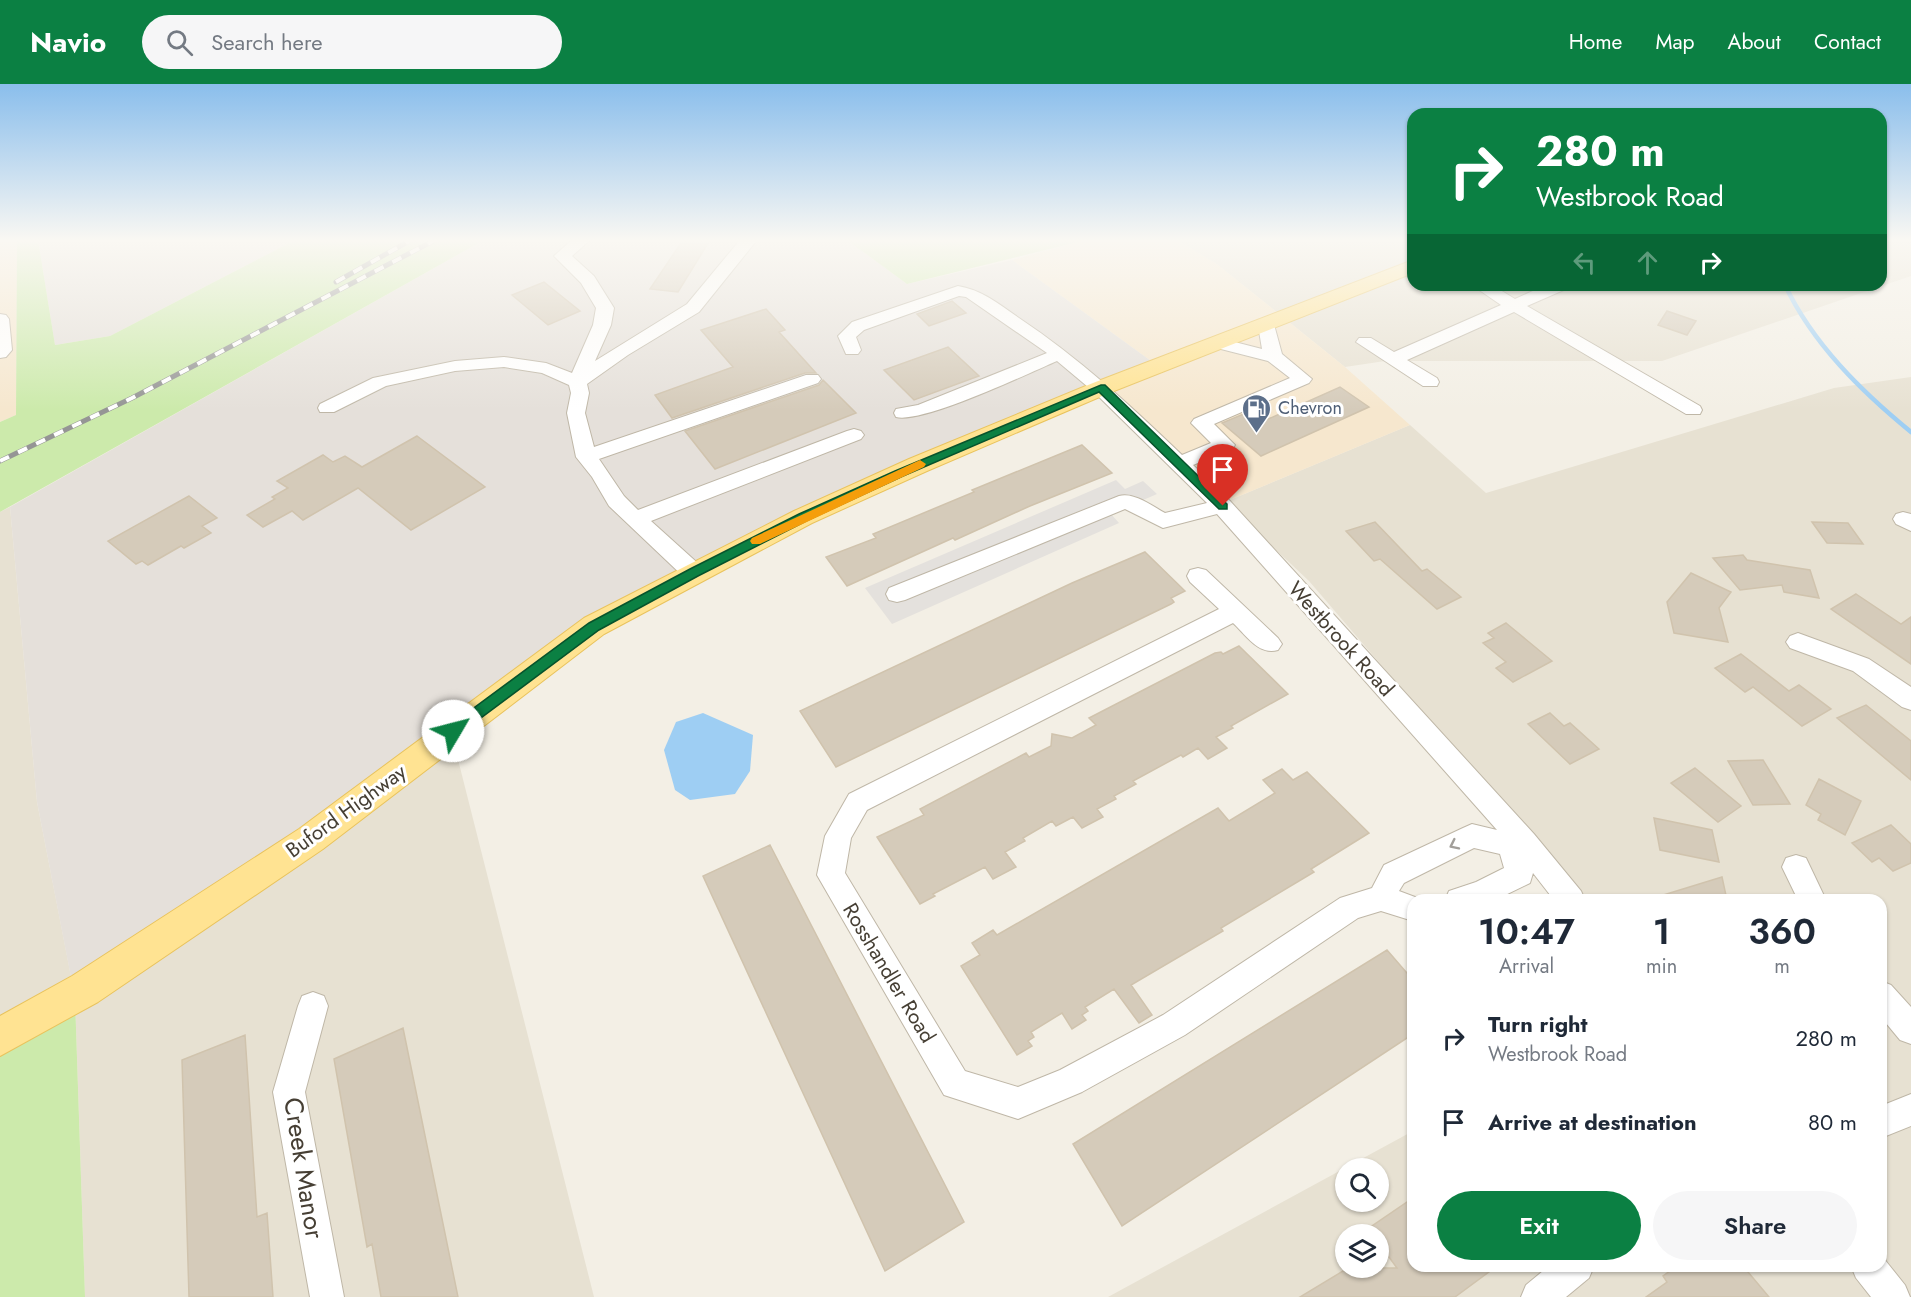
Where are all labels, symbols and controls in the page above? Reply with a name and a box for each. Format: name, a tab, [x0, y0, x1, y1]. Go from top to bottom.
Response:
search box	[142, 15, 562, 69]
text: Navio	[30, 22, 106, 63]
icon: search	[163, 26, 196, 59]
text: Search here	[211, 26, 322, 58]
text: Home	[1569, 27, 1622, 57]
text: Map	[1655, 27, 1695, 57]
text: About	[1728, 27, 1781, 57]
text: Contact	[1814, 27, 1881, 57]
text: 280 m	[1536, 121, 1665, 182]
icon: right	[1437, 132, 1515, 210]
text: Westbrook Road	[1536, 177, 1724, 216]
icon: left	[1568, 246, 1601, 279]
icon: ahead	[1631, 246, 1664, 279]
icon: right	[1694, 246, 1727, 279]
fuel station icon: Chevron	[1241, 392, 1273, 434]
place label: Chevron	[1278, 395, 1342, 421]
pin	[1197, 444, 1248, 506]
icon: arrive	[1206, 453, 1239, 486]
street label: Westbrook Road	[1281, 575, 1401, 703]
position arrow	[421, 699, 485, 763]
street label: Buford Highway	[280, 757, 413, 865]
one-way arrow	[1450, 837, 1461, 849]
street label: Rosshandler Road	[835, 897, 943, 1049]
text: 10:47	[1478, 905, 1575, 957]
text: 1	[1653, 905, 1670, 957]
text: 360	[1748, 905, 1816, 957]
text: Arrival	[1499, 952, 1554, 981]
text: min	[1646, 952, 1677, 981]
text: m	[1774, 952, 1790, 981]
text: Turn right	[1488, 1008, 1588, 1040]
icon: right	[1437, 1022, 1470, 1055]
text: 280 m	[1796, 1022, 1857, 1054]
text: Westbrook Road	[1488, 1040, 1627, 1069]
street label: Creek Manor	[274, 1095, 334, 1242]
icon: arrive	[1437, 1106, 1470, 1139]
text: Arrive at destination	[1488, 1106, 1697, 1138]
text: 80 m	[1808, 1106, 1857, 1138]
map controls	[1335, 1158, 1389, 1278]
button: search	[1335, 1158, 1389, 1212]
button: Exit	[1437, 1191, 1641, 1260]
button: Share	[1653, 1191, 1857, 1260]
button: layers	[1335, 1224, 1389, 1278]

